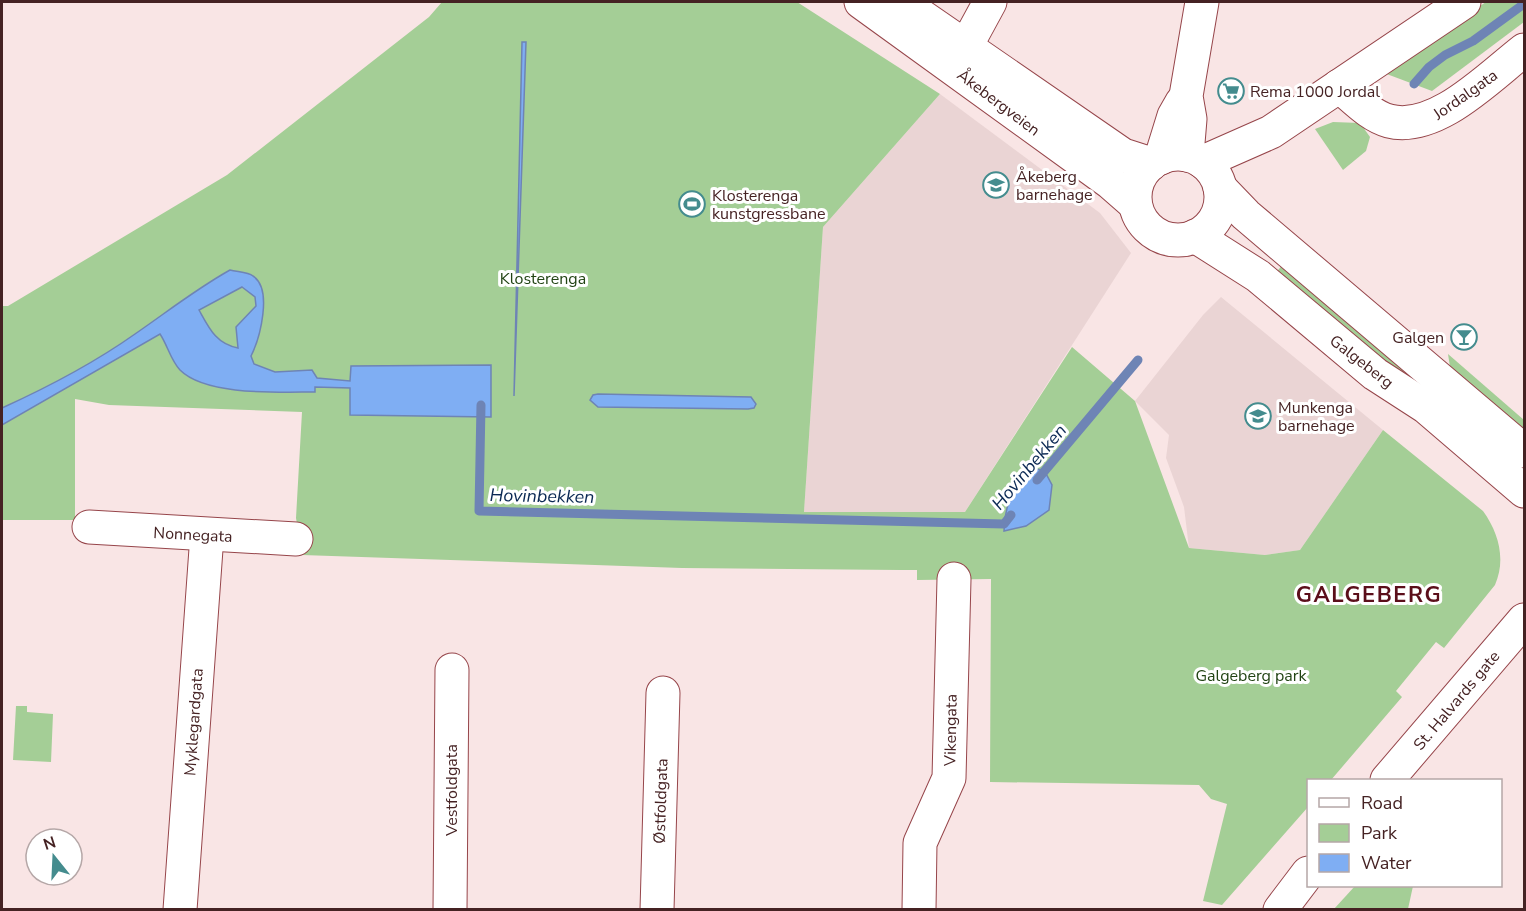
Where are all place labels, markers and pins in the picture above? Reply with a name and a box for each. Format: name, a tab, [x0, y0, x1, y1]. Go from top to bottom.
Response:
supermarket icon: Rema 1000 Jordal	[1216, 76, 1246, 106]
place label: Rema 1000 Jordal	[1250, 81, 1380, 103]
place label: Åkeberg barnehage	[1016, 166, 1093, 206]
school or university icon: Åkeberg barnehage	[981, 170, 1011, 200]
place label: Klosterenga kunstgressbane	[712, 185, 826, 225]
sports icon: Klosterenga kunstgressbane	[677, 189, 707, 219]
bar icon: Galgen	[1449, 322, 1479, 352]
place label: Galgen	[1392, 327, 1444, 349]
place label: Munkenga barnehage	[1278, 397, 1355, 437]
school or university icon: Munkenga barnehage	[1243, 401, 1273, 431]

